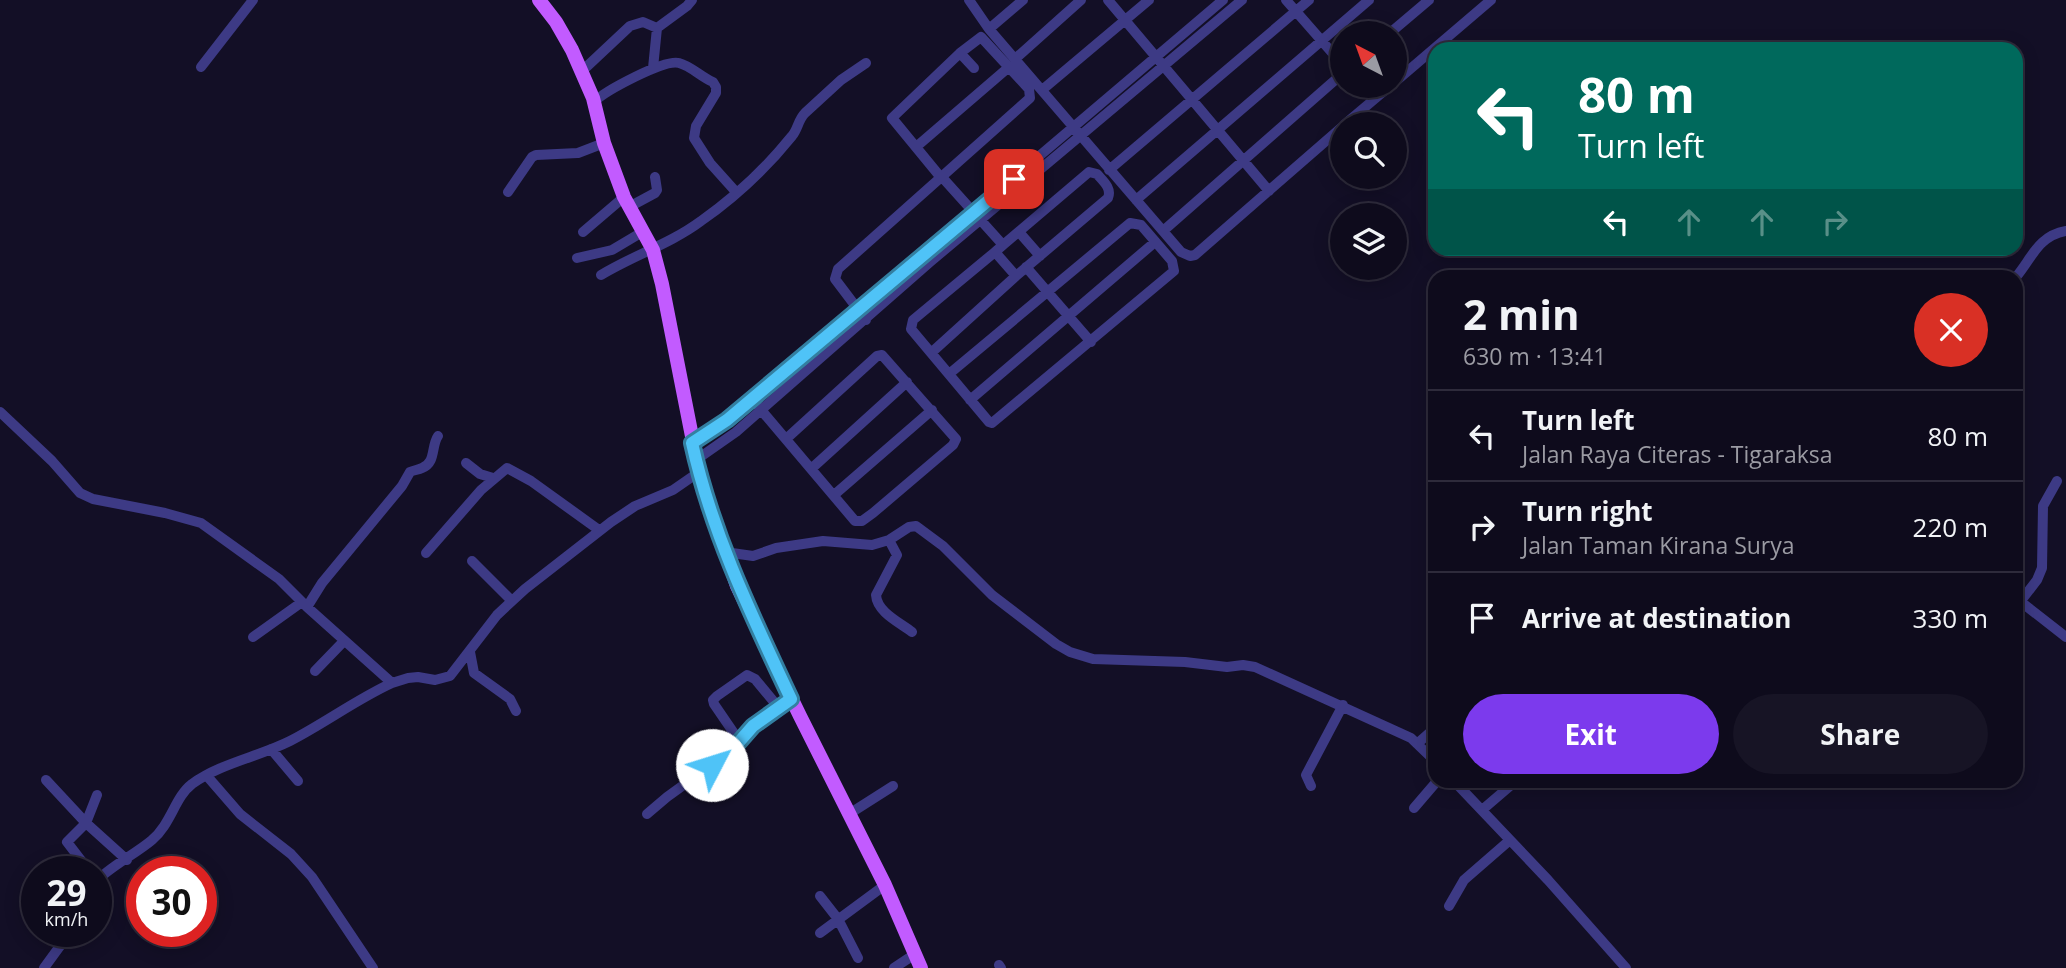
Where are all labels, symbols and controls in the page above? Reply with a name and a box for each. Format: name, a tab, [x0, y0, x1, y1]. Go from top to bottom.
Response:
north arrow	[1330, 21, 1407, 98]
map controls	[1330, 21, 1407, 280]
text: 80 m	[1578, 61, 1695, 127]
icon: left	[1463, 70, 1554, 161]
button: search	[1330, 112, 1407, 189]
text: Turn left	[1578, 124, 1704, 167]
pin	[984, 149, 1044, 209]
icon: arrive	[995, 160, 1033, 198]
button: layers	[1330, 203, 1407, 280]
icon: left	[1597, 203, 1635, 241]
icon: ahead	[1670, 203, 1708, 241]
icon: ahead	[1743, 203, 1781, 241]
icon: right	[1816, 203, 1854, 241]
text: 2 min	[1463, 285, 1580, 342]
button: close	[1914, 293, 1988, 367]
text: 630 m · 13:41	[1463, 340, 1606, 372]
text: Turn left	[1522, 402, 1634, 438]
icon: left	[1463, 417, 1501, 455]
text: 80 m	[1927, 418, 1988, 454]
text: Jalan Raya Citeras - Tigaraksa	[1522, 438, 1833, 470]
text: Turn right	[1522, 493, 1653, 529]
icon: right	[1463, 508, 1501, 546]
text: 220 m	[1913, 509, 1988, 545]
text: Jalan Taman Kirana Surya	[1522, 529, 1795, 561]
icon: arrive	[1463, 599, 1501, 637]
text: Arrive at destination	[1522, 600, 1791, 636]
text: 330 m	[1913, 600, 1988, 636]
button: Exit	[1463, 694, 1719, 774]
button: Share	[1733, 694, 1988, 774]
position arrow	[675, 728, 749, 802]
speed limit sign: 30	[126, 856, 217, 947]
text: 29	[46, 869, 87, 916]
text: km/h	[45, 907, 88, 931]

